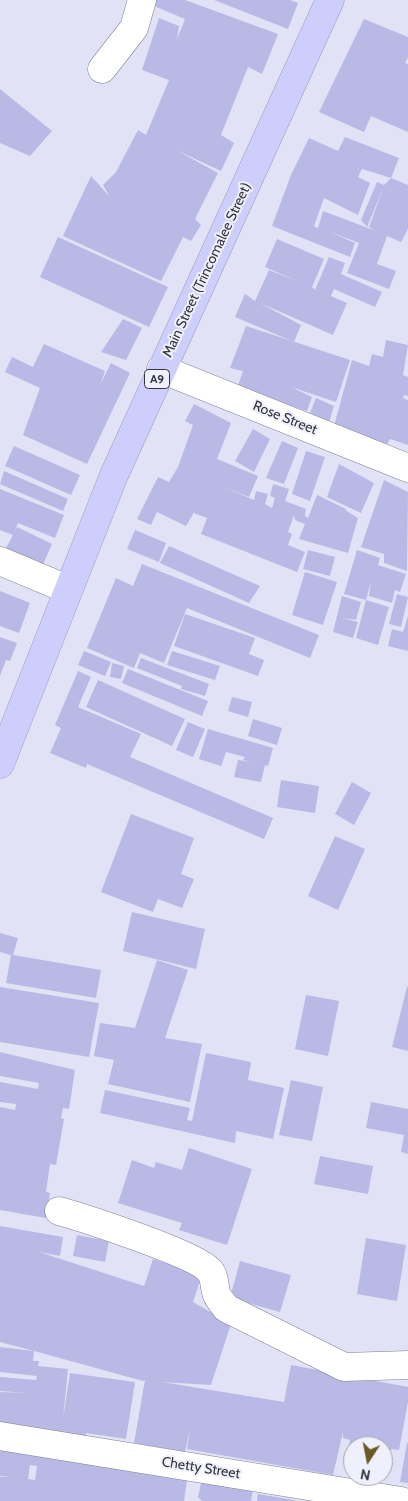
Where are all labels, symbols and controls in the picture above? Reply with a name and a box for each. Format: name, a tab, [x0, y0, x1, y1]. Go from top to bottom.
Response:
street label: Main Street (Trincomalee Street)	[159, 180, 255, 360]
road number: A9	[144, 369, 170, 388]
street label: Rose Street	[250, 397, 320, 439]
north arrow	[343, 1436, 393, 1486]
street label: Chetty Street	[161, 1454, 241, 1482]
text: N	[359, 1465, 372, 1485]

